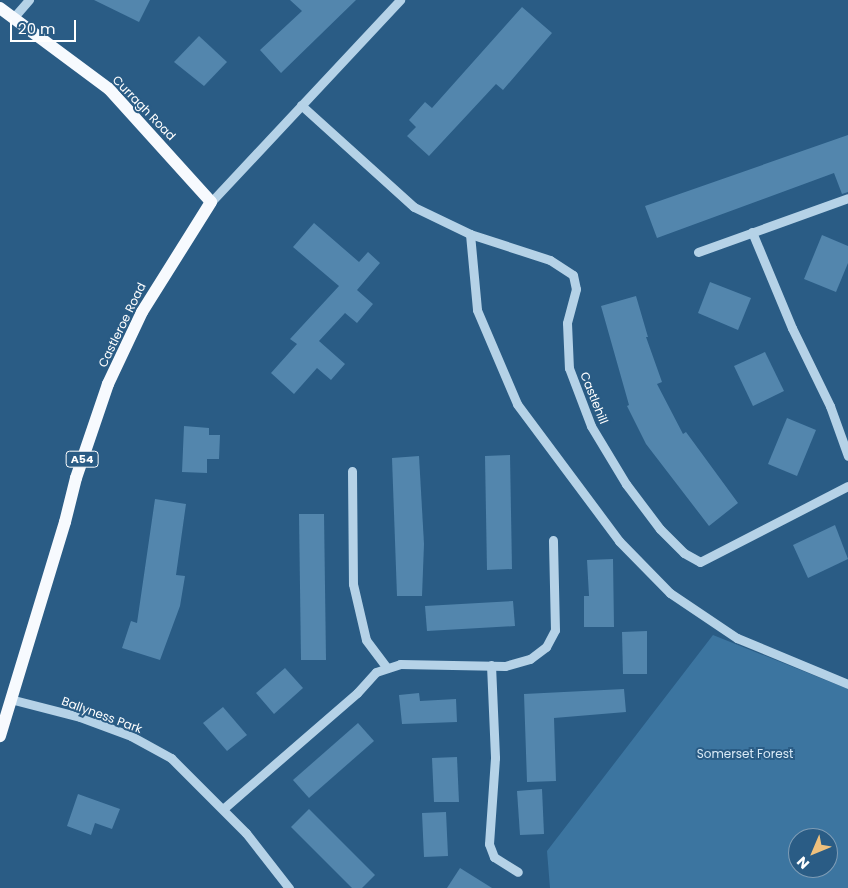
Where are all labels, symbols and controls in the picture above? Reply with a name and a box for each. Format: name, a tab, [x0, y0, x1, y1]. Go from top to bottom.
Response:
scale bar	[12, 10, 79, 42]
text: 20 m	[18, 18, 56, 39]
street label: Curragh Road	[110, 73, 178, 143]
street label: Castleroe Road	[95, 280, 149, 370]
street label: Castlehill	[577, 370, 611, 426]
road number: A54	[64, 450, 100, 468]
street label: Ballyness Park	[60, 694, 144, 736]
park label: Somerset Forest	[697, 747, 793, 761]
north arrow	[788, 828, 838, 878]
text: N	[792, 852, 814, 874]

